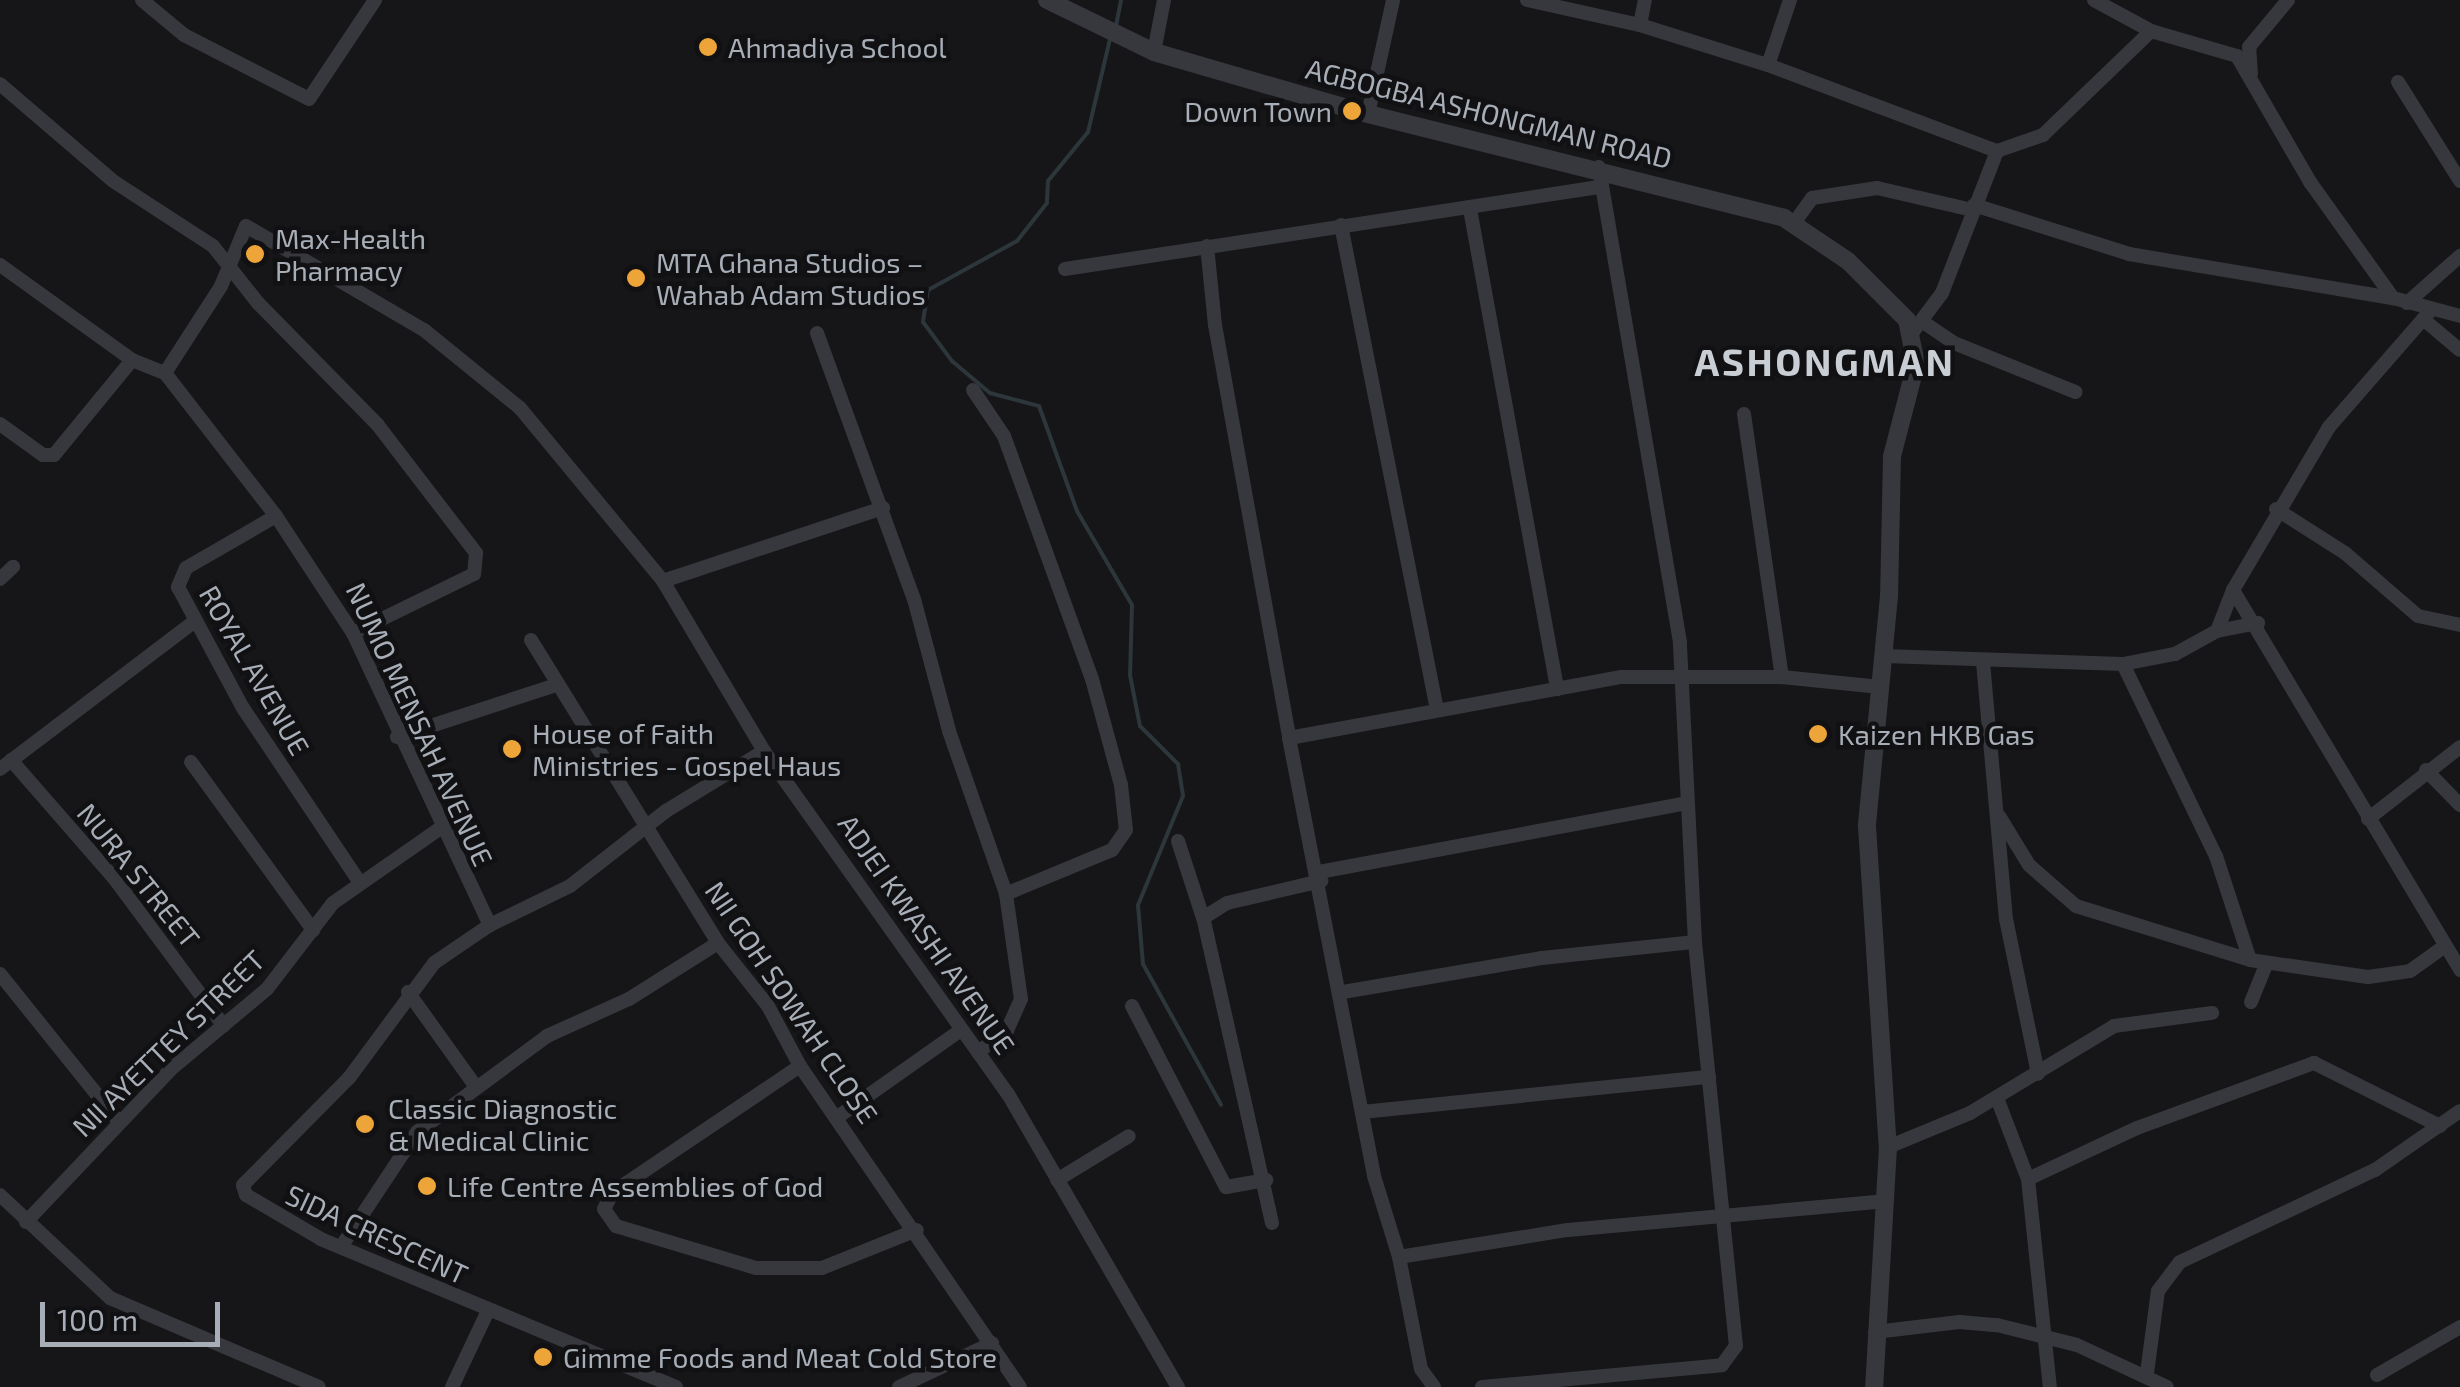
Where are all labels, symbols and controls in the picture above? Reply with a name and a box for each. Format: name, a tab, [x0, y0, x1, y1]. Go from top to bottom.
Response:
place label: Ahmadiya School	[728, 30, 947, 64]
marker: Ahmadiya School	[697, 36, 719, 58]
street label: AGBOGBA ASHONGMAN ROAD	[1302, 51, 1676, 175]
place label: Down Town	[1184, 94, 1332, 128]
marker: Down Town	[1341, 100, 1363, 122]
place label: Max-Health Pharmacy	[275, 221, 426, 287]
marker: Max-Health Pharmacy	[244, 243, 266, 265]
place label: MTA Ghana Studios – Wahab Adam Studios	[656, 245, 926, 311]
marker: MTA Ghana Studios – Wahab Adam Studios	[625, 267, 647, 289]
district label: ASHONGMAN	[1694, 339, 1956, 385]
street label: NUMO MENSAH AVENUE	[339, 577, 501, 871]
street label: ROYAL AVENUE	[193, 579, 317, 761]
place label: House of Faith Ministries - Gospel Haus	[532, 716, 842, 782]
place label: Kaizen HKB Gas	[1838, 717, 2035, 751]
marker: Kaizen HKB Gas	[1807, 723, 1829, 745]
marker: House of Faith Ministries - Gospel Haus	[501, 738, 523, 760]
street label: NURA STREET	[70, 796, 208, 954]
street label: ADJEI KWASHI AVENUE	[831, 807, 1023, 1061]
street label: NII GOH SOWAH CLOSE	[699, 875, 885, 1129]
street label: NII AYETTEY STREET	[64, 942, 272, 1144]
place label: Classic Diagnostic & Medical Clinic	[388, 1091, 617, 1157]
marker: Classic Diagnostic & Medical Clinic	[352, 1111, 378, 1137]
place label: Life Centre Assemblies of God	[447, 1169, 825, 1203]
marker: Life Centre Assemblies of God	[416, 1175, 438, 1197]
street label: SIDA CRESCENT	[280, 1177, 474, 1291]
scale bar	[45, 1282, 225, 1344]
text: 100 m	[57, 1301, 138, 1337]
place label: Gimme Foods and Meat Cold Store	[563, 1340, 997, 1374]
marker: Gimme Foods and Meat Cold Store	[532, 1346, 554, 1368]

